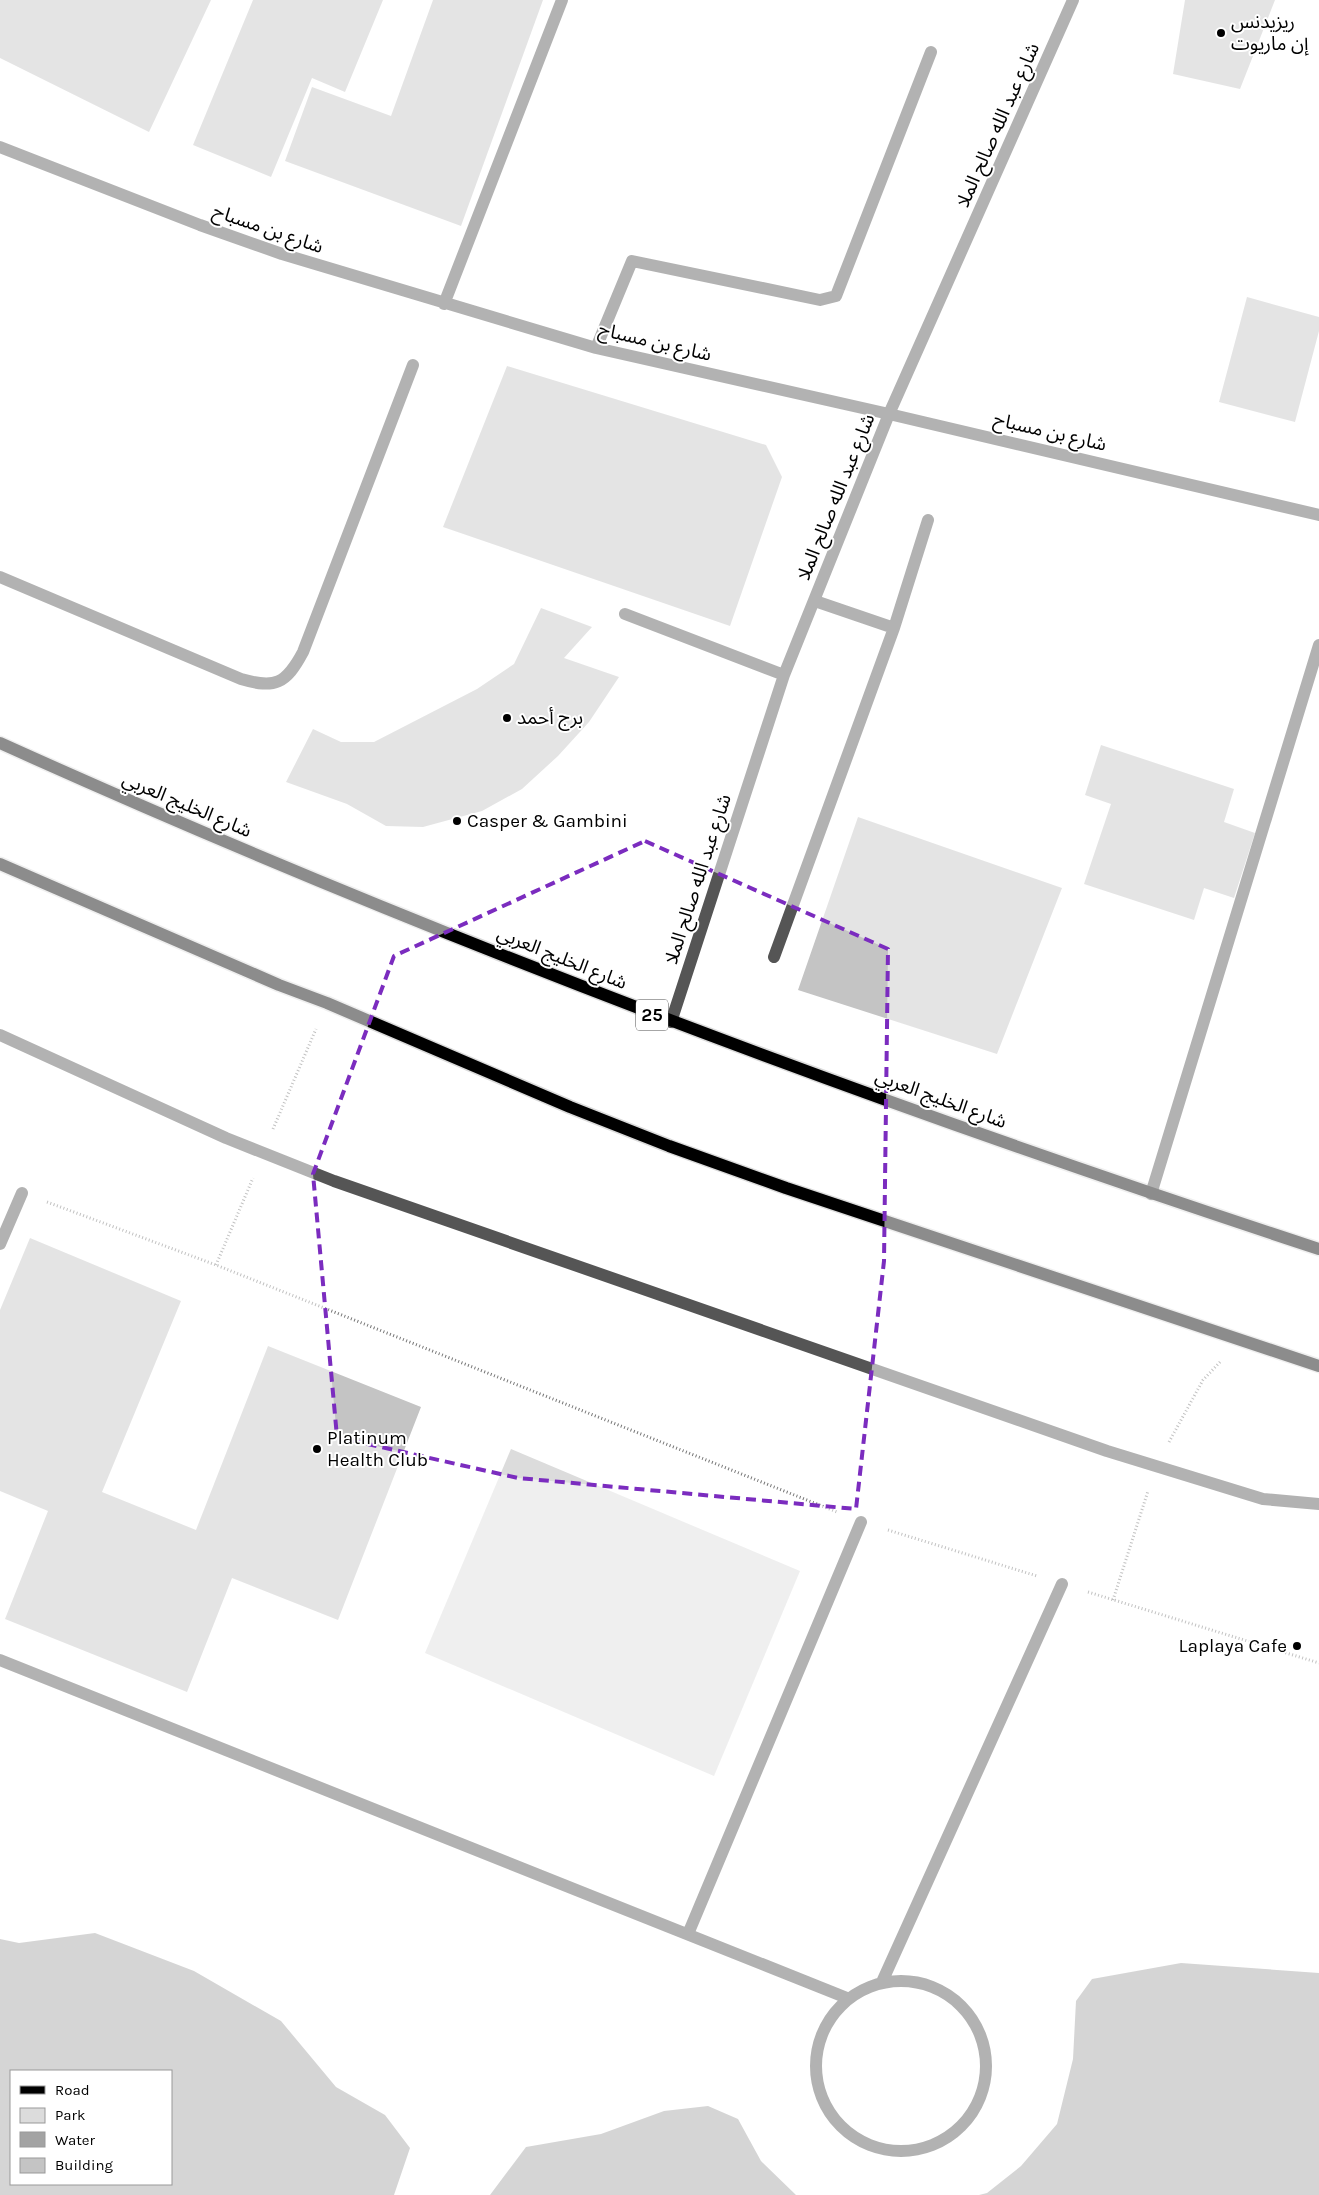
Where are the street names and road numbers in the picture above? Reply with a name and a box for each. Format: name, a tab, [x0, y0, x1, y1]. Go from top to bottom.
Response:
street label: شارع عبد الله صالح الملا	[952, 39, 1047, 212]
street label: شارع بن مسباح	[209, 200, 326, 260]
street label: شارع بن مسباح	[596, 318, 714, 368]
street label: شارع بن مسباح	[991, 408, 1109, 458]
street label: شارع عبد الله صالح الملا	[793, 411, 882, 585]
street label: شارع الخليج العربي	[118, 768, 255, 845]
street label: شارع عبد الله صالح الملا	[660, 791, 739, 968]
street label: شارع الخليج العربي	[493, 922, 630, 997]
road number: 25	[636, 1000, 668, 1030]
street label: شارع الخليج العربي	[871, 1065, 1010, 1136]

